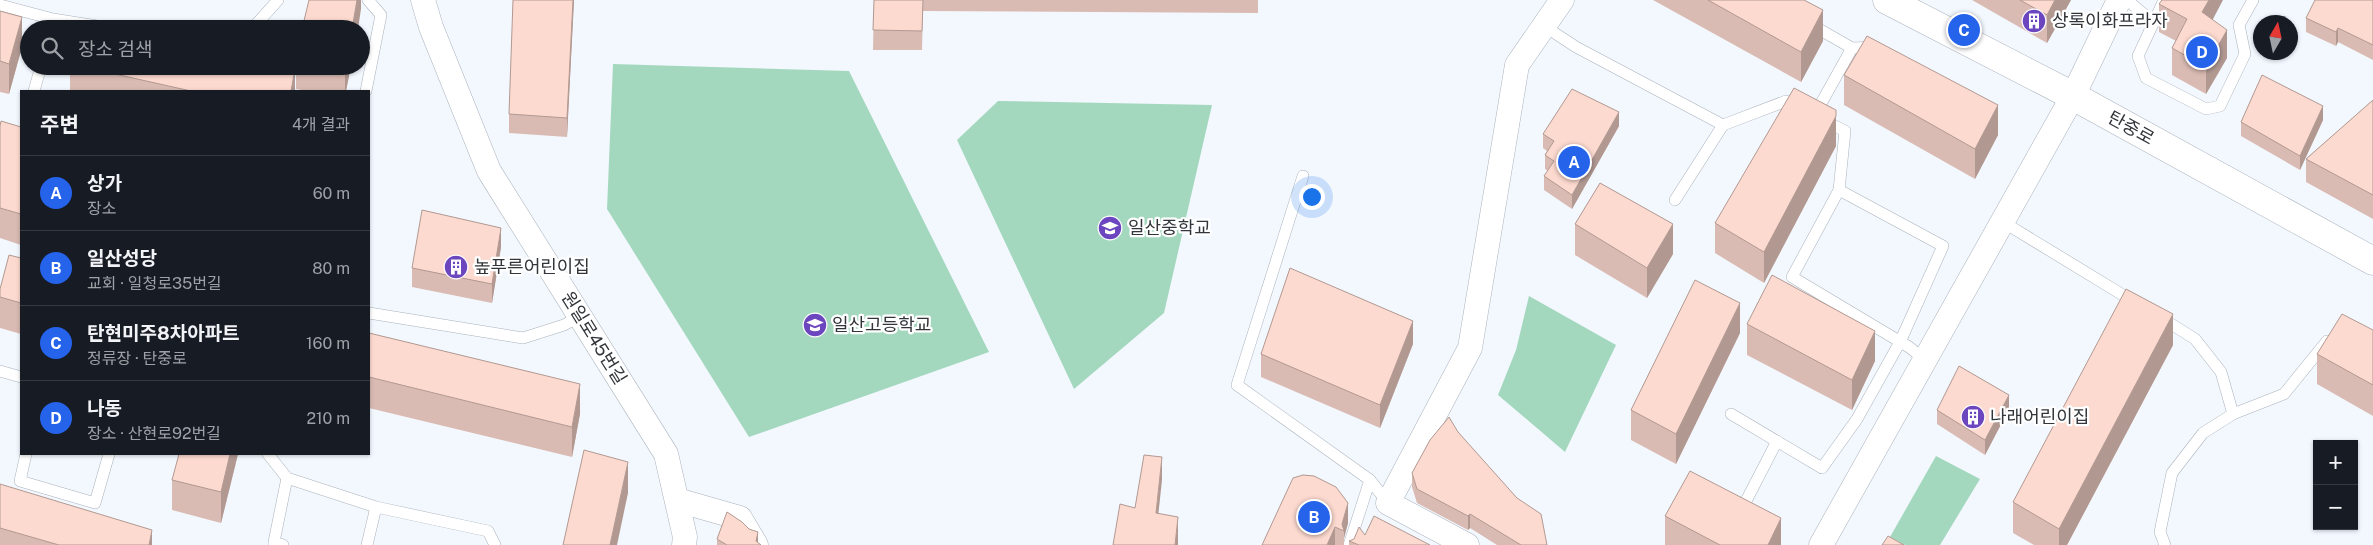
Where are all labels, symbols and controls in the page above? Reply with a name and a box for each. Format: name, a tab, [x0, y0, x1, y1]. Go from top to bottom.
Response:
building icon: 상록이화프라자	[2021, 8, 2047, 34]
place label: 상록이화프라자	[2052, 10, 2168, 31]
pin: C	[1948, 11, 1980, 49]
north arrow	[2253, 15, 2298, 60]
search box	[20, 20, 370, 75]
pin: D	[2186, 33, 2218, 71]
icon: search	[38, 34, 66, 62]
text: 장소 검색	[78, 38, 153, 60]
street label: 탄중로	[2104, 106, 2158, 149]
text: 주변	[40, 112, 79, 137]
text: 4개 결과	[292, 115, 350, 134]
pin: A	[1558, 143, 1590, 181]
text: 상가	[87, 172, 122, 194]
text: A	[50, 184, 62, 203]
text: 60 m	[313, 184, 350, 203]
your location	[1299, 184, 1325, 210]
text: 장소	[87, 199, 116, 218]
school or university icon: 일산중학교	[1097, 215, 1123, 241]
place label: 일산중학교	[1128, 217, 1211, 238]
text: 일산성당	[87, 247, 157, 269]
building icon: 높푸른어린이집	[443, 254, 469, 280]
place label: 높푸른어린이집	[474, 256, 590, 277]
text: B	[51, 259, 61, 278]
text: 80 m	[312, 259, 350, 278]
text: 교회 · 일청로35번길	[87, 274, 222, 293]
street label: 원일로45번길	[558, 287, 631, 388]
school or university icon: 일산고등학교	[802, 312, 828, 338]
place label: 일산고등학교	[832, 314, 931, 335]
text: 탄현미주8차아파트	[87, 322, 240, 344]
text: C	[50, 334, 62, 353]
text: 160 m	[306, 334, 350, 353]
text: 정류장 · 탄중로	[87, 349, 187, 368]
text: 나동	[87, 397, 122, 419]
building icon: 나래어린이집	[1960, 404, 1986, 430]
place label: 나래어린이집	[1990, 406, 2089, 427]
text: D	[50, 409, 62, 428]
text: 210 m	[306, 409, 350, 428]
text: 장소 · 산현로92번길	[87, 424, 221, 443]
map controls	[2313, 440, 2358, 530]
button: +	[2313, 440, 2358, 485]
button: −	[2313, 485, 2358, 530]
pin: B	[1298, 498, 1330, 536]

